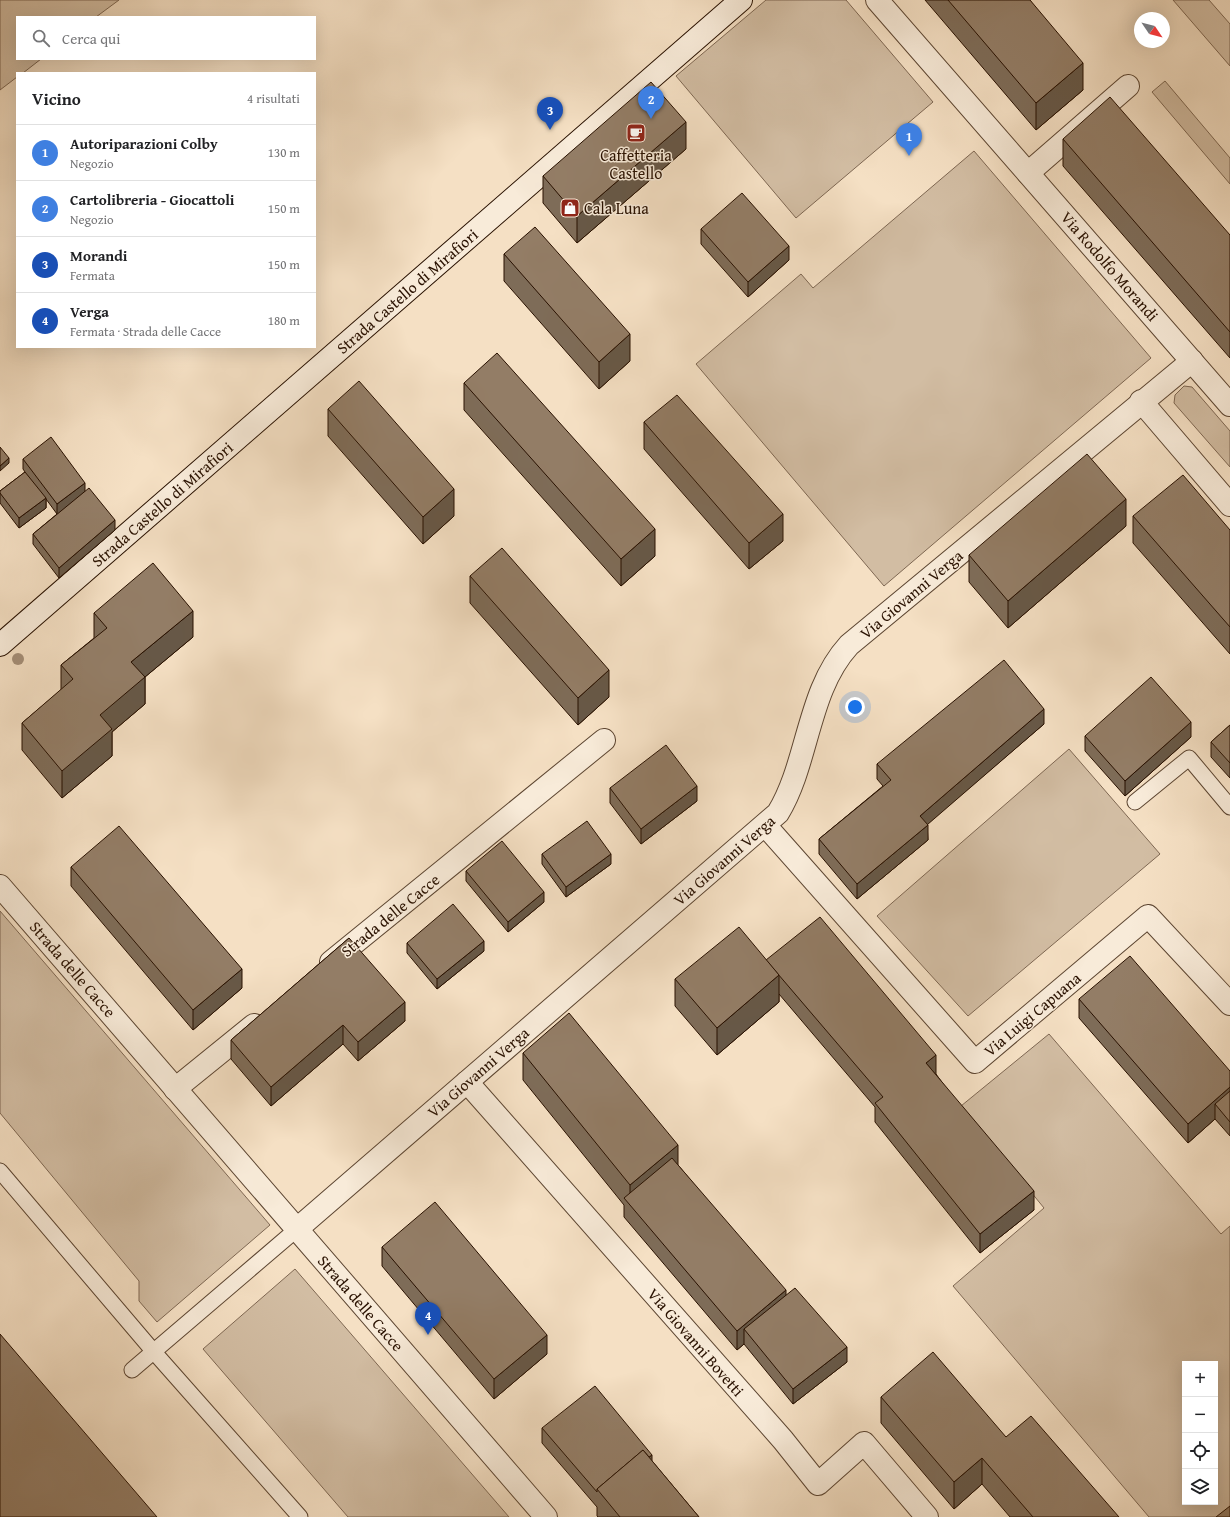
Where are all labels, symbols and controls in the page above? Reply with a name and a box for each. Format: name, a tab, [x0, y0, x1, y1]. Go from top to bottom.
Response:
north arrow	[1134, 12, 1170, 48]
search box	[16, 16, 316, 60]
icon: search	[30, 27, 52, 49]
text: Cerca qui	[62, 28, 120, 49]
text: Vicino	[32, 86, 81, 111]
pin: 2	[638, 86, 664, 119]
text: 4 risultati	[247, 89, 300, 108]
pin: 3	[537, 97, 563, 130]
cafe icon: Caffetteria Castello	[625, 122, 647, 144]
pin: 1	[896, 123, 922, 156]
text: Autoriparazioni Colby	[70, 133, 218, 154]
text: 1	[42, 143, 48, 162]
text: 130 m	[268, 143, 300, 162]
place label: Caffetteria Castello	[600, 143, 672, 185]
text: Negozio	[70, 154, 114, 173]
text: Cartolibreria - Giocattoli	[70, 189, 235, 210]
place label: Cala Luna	[584, 196, 649, 220]
shop icon: Cala Luna	[559, 197, 581, 219]
text: 2	[42, 199, 48, 218]
text: 150 m	[268, 199, 300, 218]
street label: Via Rodolfo Morandi	[1055, 206, 1165, 327]
text: Negozio	[70, 210, 114, 229]
street label: Strada Castello di Mirafiori	[331, 222, 483, 359]
text: Morandi	[70, 245, 127, 266]
text: 3	[42, 255, 48, 274]
text: 150 m	[268, 255, 300, 274]
text: Fermata	[70, 266, 115, 285]
text: Verga	[70, 301, 109, 322]
text: 4	[42, 311, 48, 330]
text: 180 m	[268, 311, 300, 330]
text: Fermata · Strada delle Cacce	[70, 322, 221, 341]
street label: Strada Castello di Mirafiori	[86, 435, 238, 572]
street label: Via Giovanni Verga	[854, 543, 968, 644]
your location	[845, 697, 865, 717]
street label: Via Giovanni Verga	[668, 809, 781, 911]
street label: Strada delle Cacce	[335, 868, 445, 962]
street label: Strada delle Cacce	[24, 915, 122, 1023]
street label: Via Luigi Capuana	[978, 966, 1086, 1062]
street label: Via Giovanni Verga	[422, 1021, 535, 1123]
street label: Strada delle Cacce	[312, 1249, 410, 1357]
street label: Via Giovanni Bovetti	[642, 1283, 750, 1402]
pin: 4	[415, 1302, 441, 1335]
map controls	[1182, 1361, 1218, 1505]
button: +	[1182, 1361, 1218, 1397]
button: −	[1182, 1397, 1218, 1433]
button: locate	[1182, 1433, 1218, 1469]
button: layers	[1182, 1469, 1218, 1505]

